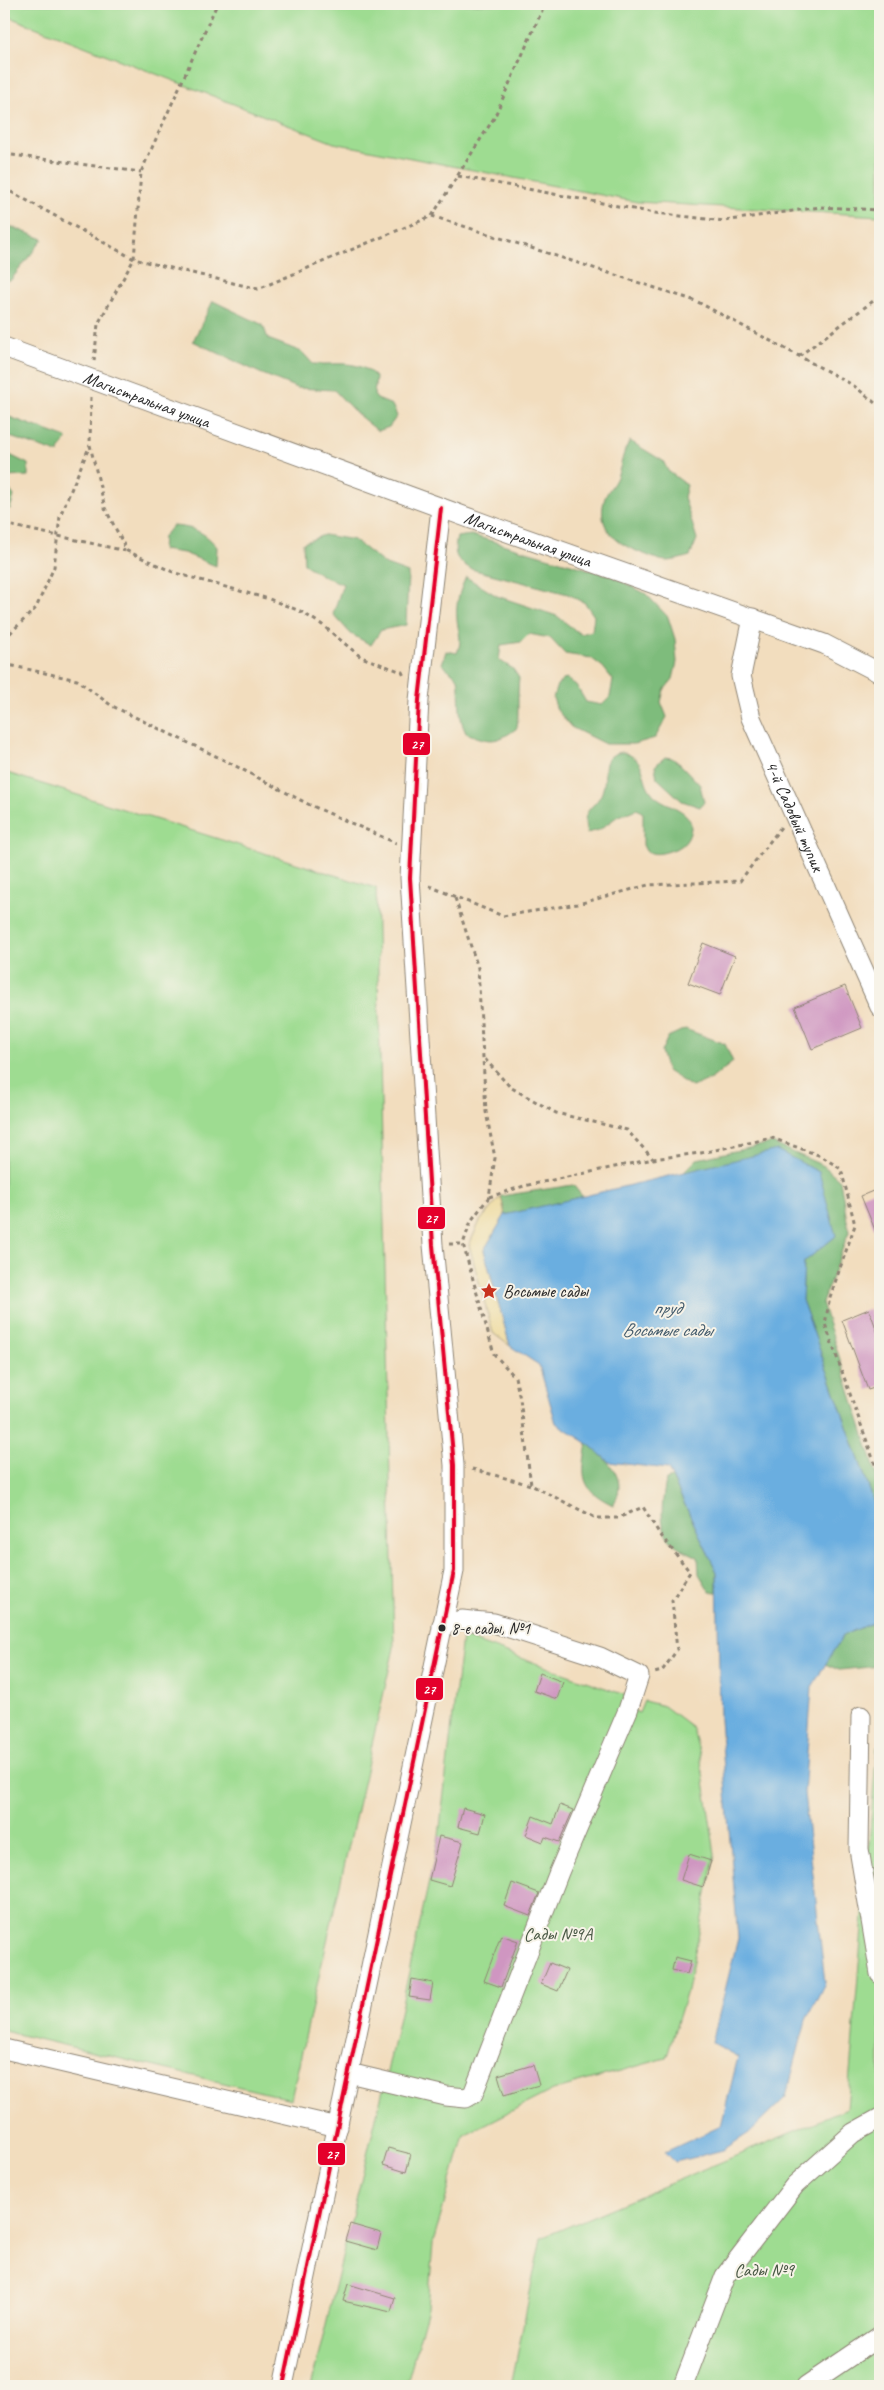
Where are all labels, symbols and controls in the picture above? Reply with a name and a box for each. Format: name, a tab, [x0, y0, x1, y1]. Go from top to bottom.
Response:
street label: Магистральная улица	[80, 366, 215, 433]
street label: Магистральная улица	[461, 506, 596, 572]
line badge: 27	[402, 732, 431, 756]
text: 27	[411, 736, 425, 753]
street label: 4-й Садовый тупик	[761, 757, 830, 876]
line badge: 27	[417, 1206, 446, 1230]
text: 27	[425, 1210, 439, 1227]
place label: Восьмые сады	[503, 1280, 590, 1302]
place icon: Восьмые сады	[479, 1281, 499, 1301]
water label: пруд Восьмые сады	[622, 1296, 715, 1342]
place label: 8-е сады, №1	[451, 1618, 532, 1639]
marker: 8-е сады, №1	[437, 1623, 447, 1633]
line badge: 27	[415, 1677, 444, 1701]
text: 27	[423, 1681, 437, 1698]
park label: Сады №9А	[524, 1923, 593, 1945]
line badge: 27	[317, 2142, 346, 2166]
text: 27	[326, 2146, 340, 2163]
park label: Сады №9	[734, 2259, 796, 2281]

